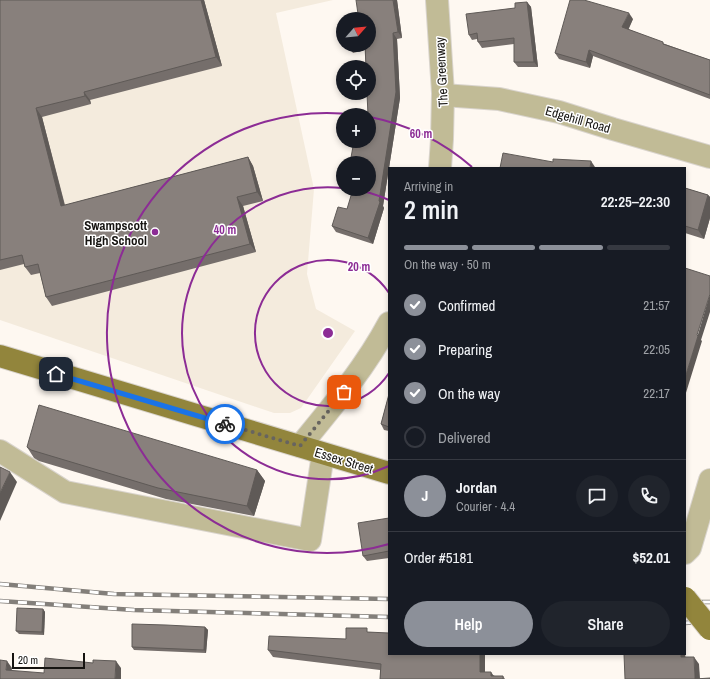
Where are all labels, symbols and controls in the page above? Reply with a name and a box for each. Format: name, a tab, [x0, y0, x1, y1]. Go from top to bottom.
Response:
north arrow	[336, 12, 376, 52]
map controls	[336, 12, 376, 196]
street label: The Greenway	[431, 36, 452, 107]
button: locate	[336, 60, 376, 100]
street label: Edgehill Road	[543, 102, 612, 137]
button: +	[336, 108, 376, 148]
text: 60 m	[410, 126, 432, 142]
button: −	[336, 156, 376, 196]
text: Arriving in	[404, 178, 453, 195]
text: 22:25–22:30	[601, 191, 670, 212]
text: 2 min	[404, 192, 459, 227]
place label: Swampscott High School	[84, 217, 147, 249]
text: 40 m	[214, 222, 236, 238]
marker: Swampscott High School	[150, 227, 160, 237]
text: On the way · 50 m	[404, 256, 491, 273]
text: 20 m	[348, 259, 370, 275]
icon: check	[404, 294, 426, 316]
text: Confirmed	[438, 295, 495, 316]
text: 21:57	[643, 297, 670, 314]
centre of rings	[321, 326, 335, 340]
icon: check	[404, 338, 426, 360]
text: Preparing	[438, 339, 492, 360]
text: 22:05	[643, 341, 670, 358]
pin	[39, 357, 73, 391]
icon: home	[45, 363, 67, 385]
pin	[327, 375, 361, 409]
icon: bag	[333, 381, 355, 403]
icon: check	[404, 382, 426, 404]
text: On the way	[438, 383, 500, 404]
text: 22:17	[643, 385, 670, 402]
courier	[205, 404, 245, 444]
icon: bike	[214, 413, 236, 435]
text: Delivered	[438, 427, 491, 448]
street label: Essex Street	[312, 444, 375, 477]
button: chat	[576, 475, 618, 517]
button: phone	[628, 475, 670, 517]
text: Jordan	[456, 477, 497, 498]
text: J	[422, 485, 428, 506]
text: Courier · 4.4	[456, 498, 515, 515]
text: Order #5181	[404, 547, 473, 568]
text: $52.01	[632, 547, 670, 568]
button: Help	[404, 601, 533, 647]
button: Share	[541, 601, 670, 647]
scale bar	[12, 651, 85, 670]
text: 20 m	[18, 653, 38, 667]

